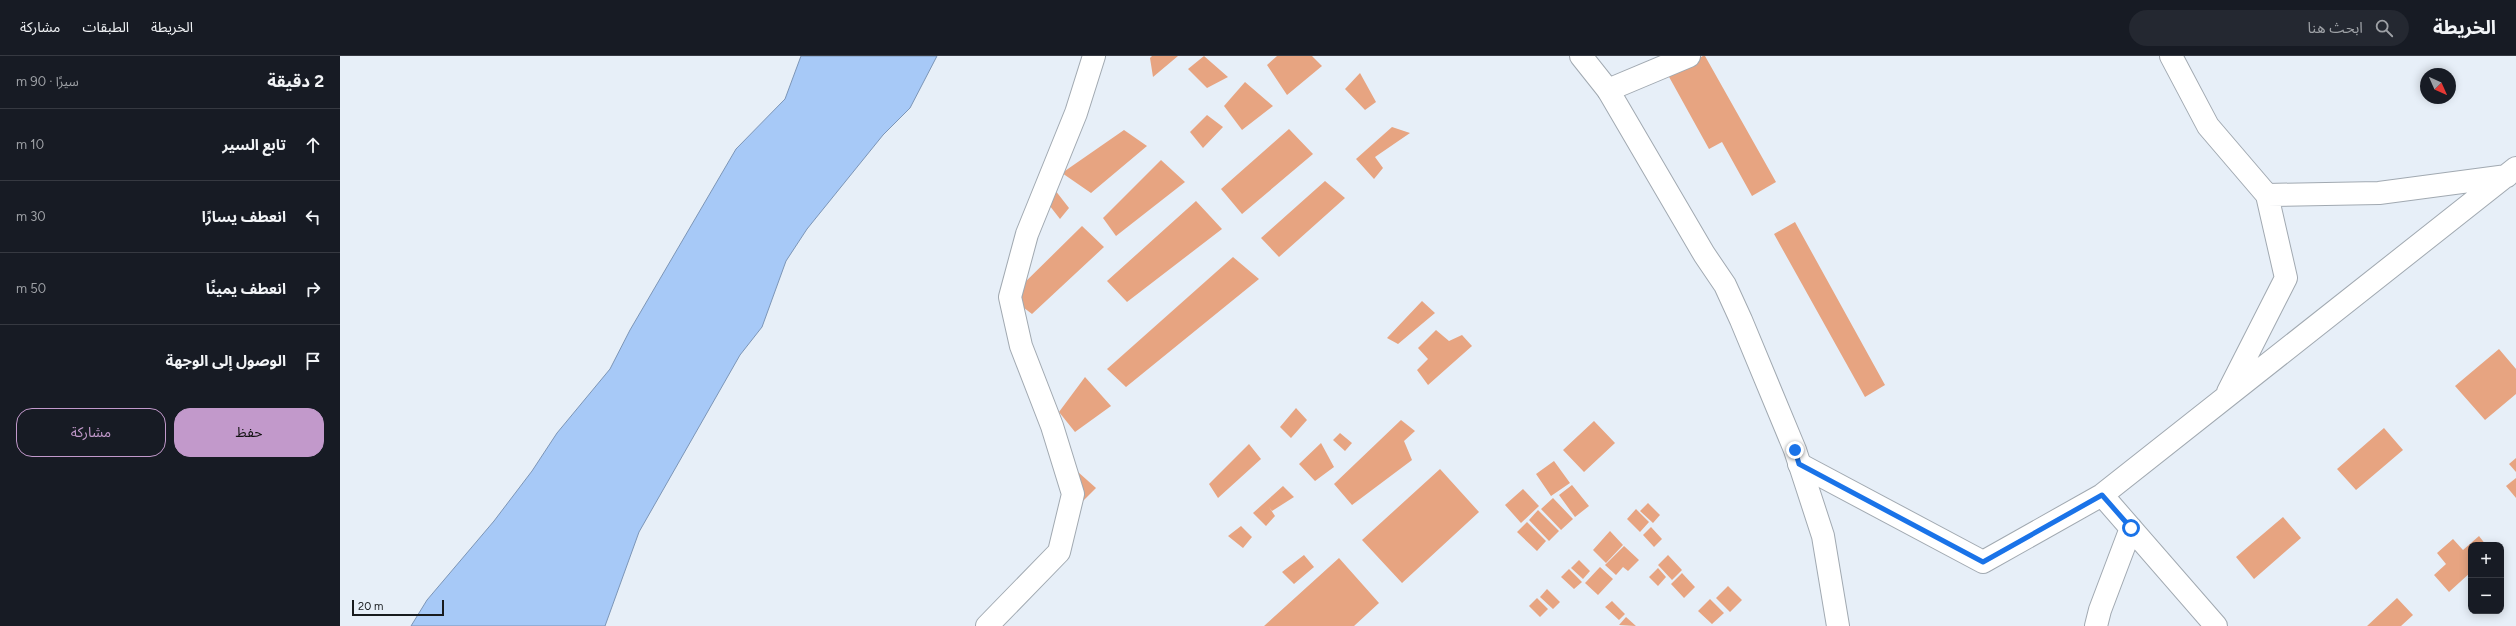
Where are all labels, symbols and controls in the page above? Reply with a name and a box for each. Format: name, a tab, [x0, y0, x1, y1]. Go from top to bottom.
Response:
search box	[2129, 10, 2409, 46]
text: الخريطة	[2433, 16, 2496, 39]
icon: search	[2373, 17, 2395, 39]
text: مشاركة	[20, 19, 60, 36]
text: الطبقات	[82, 19, 129, 36]
text: الخريطة	[151, 19, 193, 36]
text: ابحث هنا	[2308, 19, 2363, 37]
north arrow	[2420, 68, 2456, 104]
text: 2 دقيقة	[267, 71, 324, 91]
text: سيرًا · 90 m	[16, 74, 79, 89]
icon: ahead	[302, 134, 324, 156]
text: تابع السير	[222, 136, 286, 154]
text: 10 m	[16, 137, 44, 152]
icon: left	[302, 206, 324, 228]
text: انعطف يسارًا	[202, 208, 286, 226]
text: 30 m	[16, 209, 46, 224]
icon: right	[302, 278, 324, 300]
text: انعطف يمينًا	[206, 280, 286, 298]
text: 50 m	[16, 281, 46, 296]
icon: arrive	[302, 350, 324, 372]
text: الوصول إلى الوجهة	[166, 352, 286, 370]
button: مشاركة	[16, 408, 166, 457]
button: حفظ	[174, 408, 324, 457]
route end	[1786, 441, 1804, 459]
route start	[2122, 519, 2140, 537]
map controls	[2468, 542, 2504, 614]
button: +	[2468, 542, 2504, 578]
button: −	[2468, 578, 2504, 614]
scale bar	[352, 598, 444, 617]
text: 20 m	[358, 600, 383, 613]

